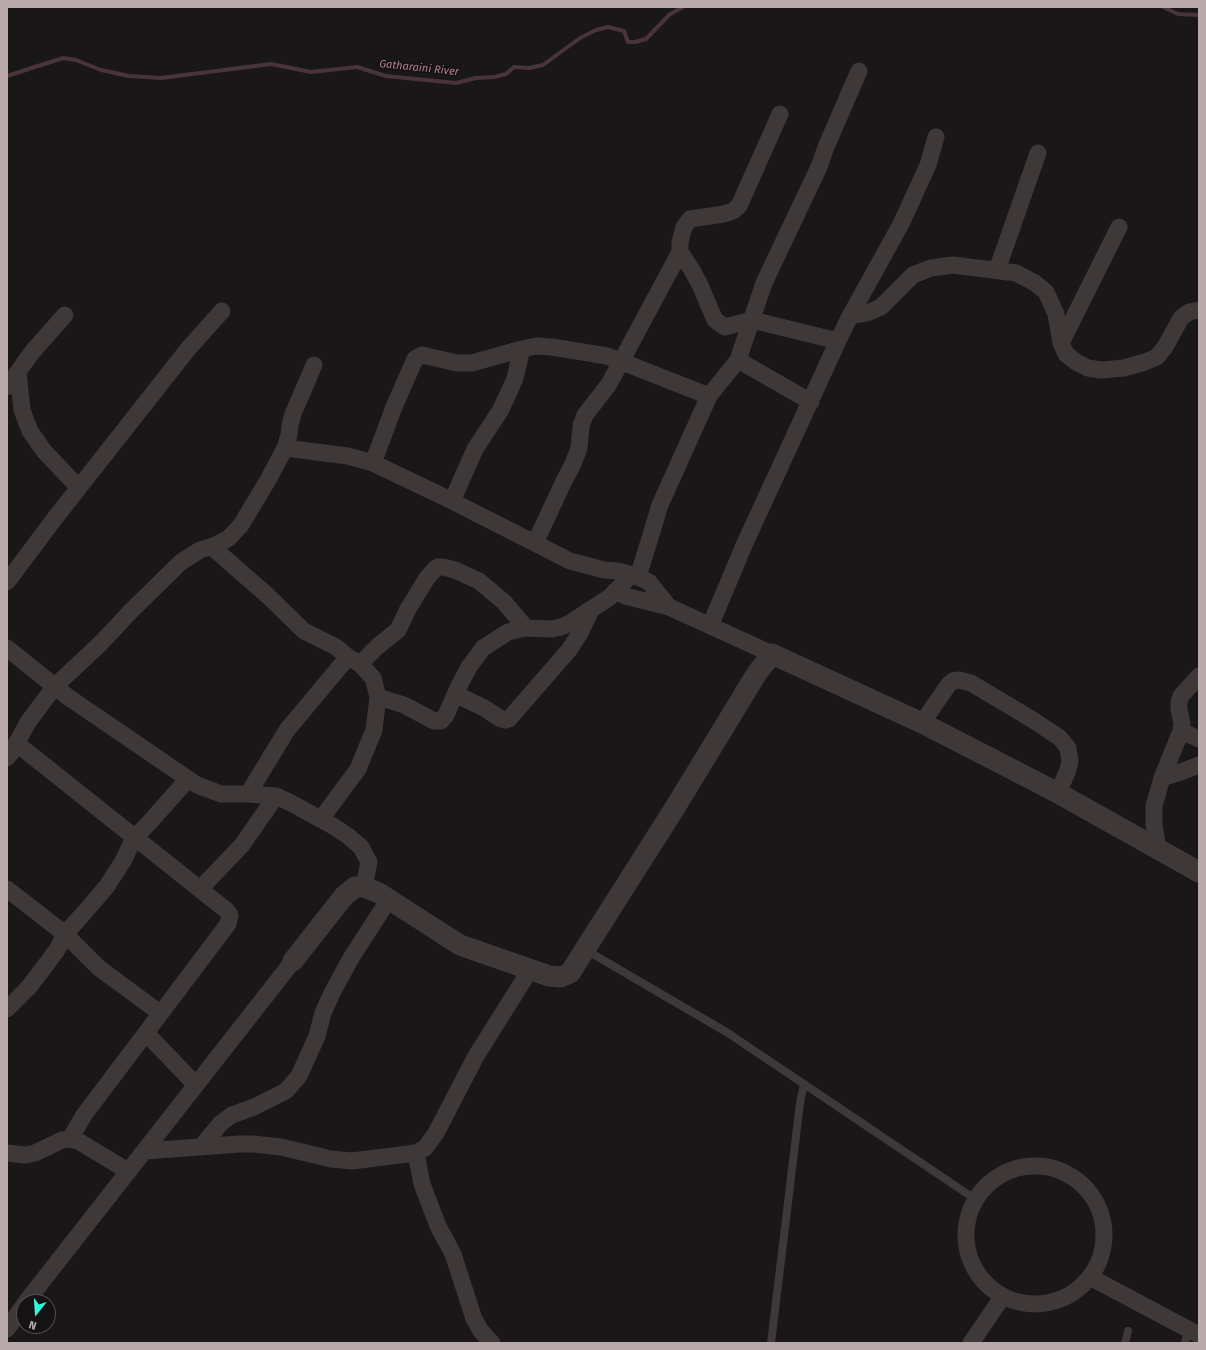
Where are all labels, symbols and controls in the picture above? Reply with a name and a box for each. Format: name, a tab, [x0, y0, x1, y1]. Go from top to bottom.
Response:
water label: Gatharaini River	[379, 57, 459, 79]
north arrow	[16, 1294, 56, 1334]
text: N	[27, 1318, 38, 1332]

